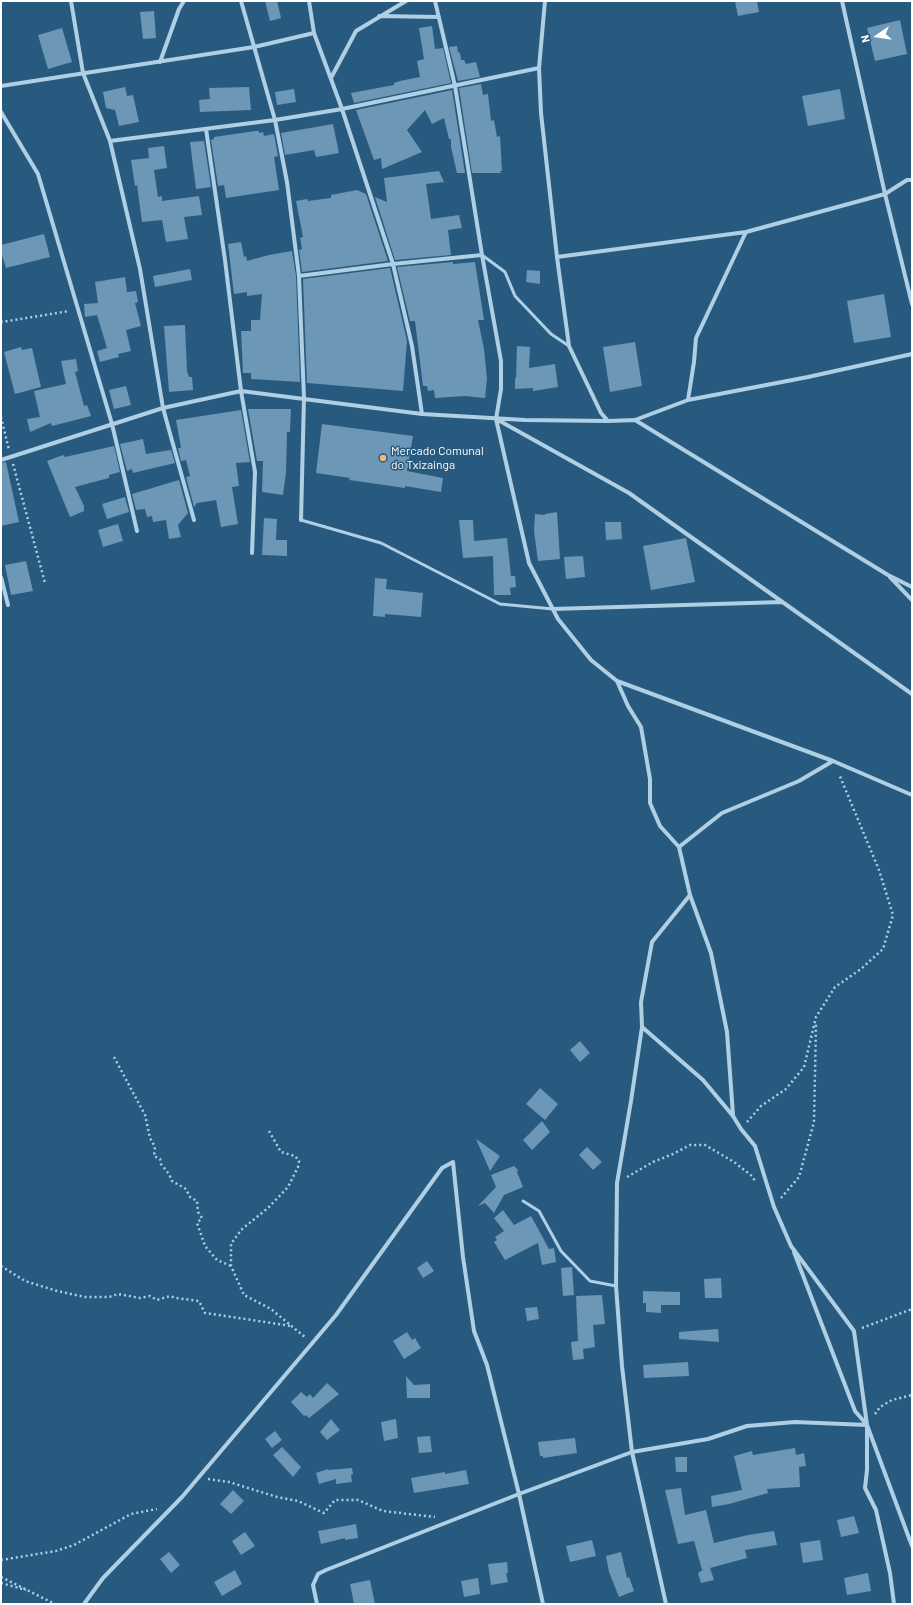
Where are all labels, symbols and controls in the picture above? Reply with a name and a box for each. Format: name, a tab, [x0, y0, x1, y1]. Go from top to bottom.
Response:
north arrow	[857, 16, 897, 56]
text: N	[858, 34, 872, 44]
place label: Mercado Comunal do Txizainga	[391, 444, 484, 472]
marker: Mercado Comunal do Txizainga	[378, 453, 388, 463]

